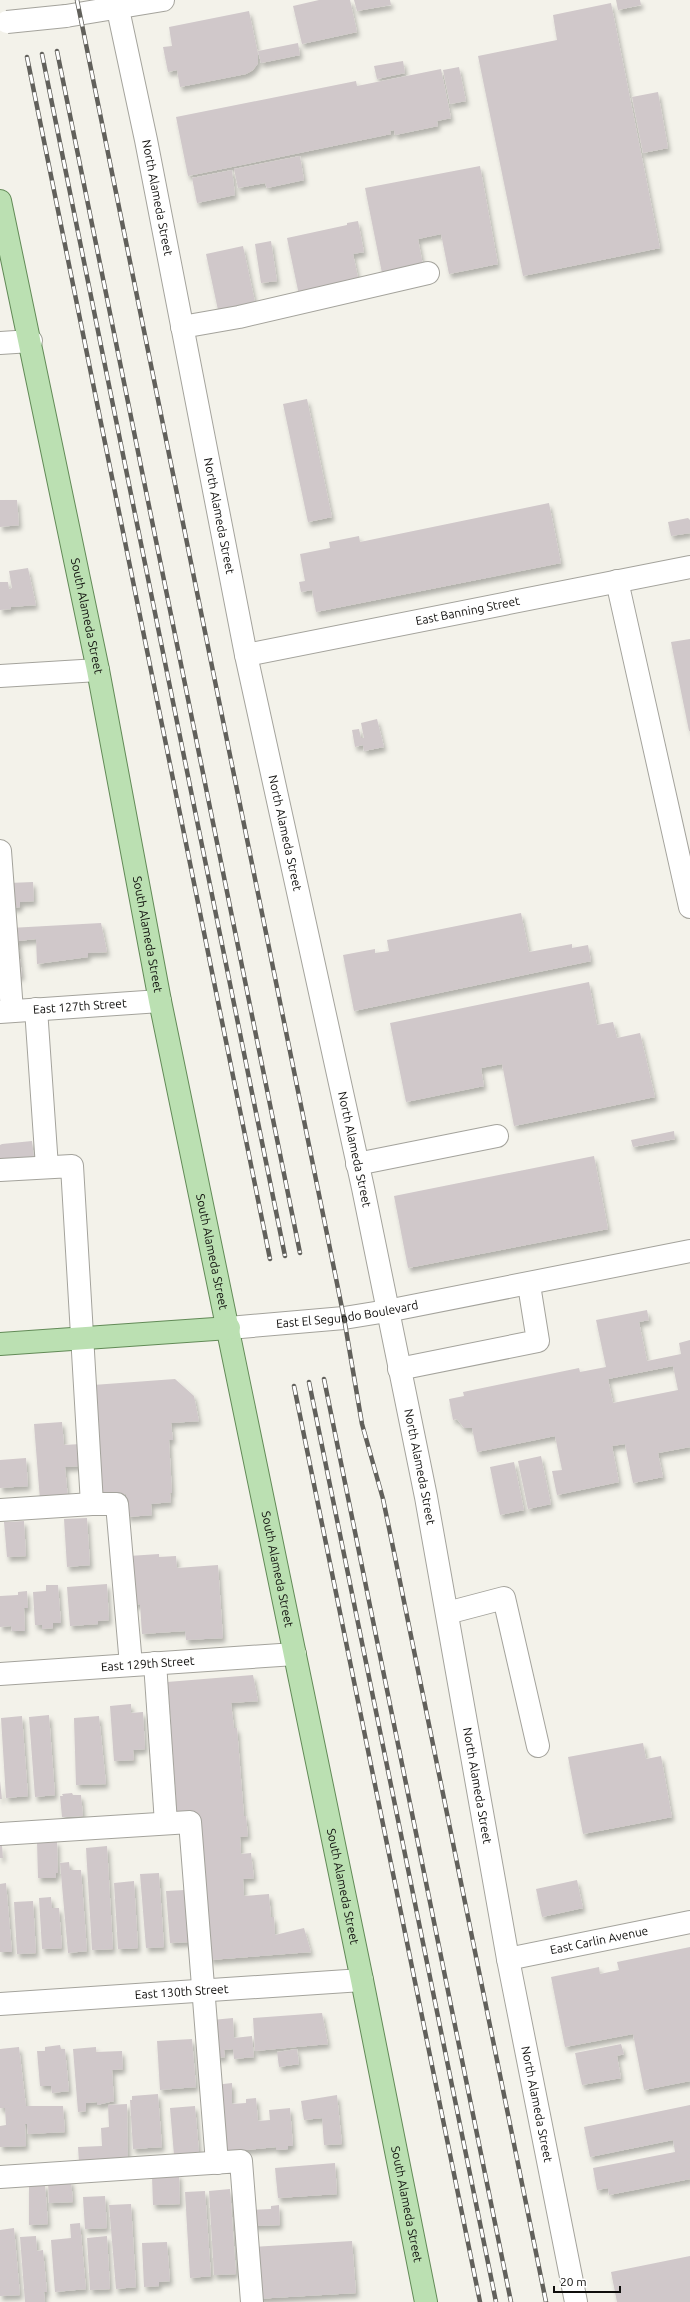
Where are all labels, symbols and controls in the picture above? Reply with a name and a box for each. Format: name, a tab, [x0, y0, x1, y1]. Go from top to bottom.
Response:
street label: North Alameda Street	[140, 138, 175, 257]
street label: North Alameda Street	[202, 456, 237, 575]
street label: South Alameda Street	[69, 557, 106, 675]
street label: East Banning Street	[414, 594, 521, 627]
street label: North Alameda Street	[267, 774, 305, 892]
street label: South Alameda Street	[131, 875, 165, 994]
street label: East 127th Street	[33, 996, 127, 1016]
street label: North Alameda Street	[336, 1090, 374, 1209]
street label: South Alameda Street	[194, 1193, 231, 1311]
street label: East El Segundo Boulevard	[275, 1298, 419, 1330]
street label: North Alameda Street	[402, 1408, 438, 1526]
street label: South Alameda Street	[259, 1510, 296, 1628]
street label: East 129th Street	[100, 1654, 195, 1673]
street label: North Alameda Street	[461, 1726, 494, 1845]
street label: South Alameda Street	[325, 1827, 362, 1946]
street label: East Carlin Avenue	[549, 1924, 649, 1956]
street label: East 130th Street	[134, 1982, 229, 2001]
street label: North Alameda Street	[519, 2045, 555, 2163]
street label: South Alameda Street	[389, 2145, 425, 2263]
scale bar	[554, 2268, 620, 2294]
text: 20 m	[560, 2275, 587, 2288]

